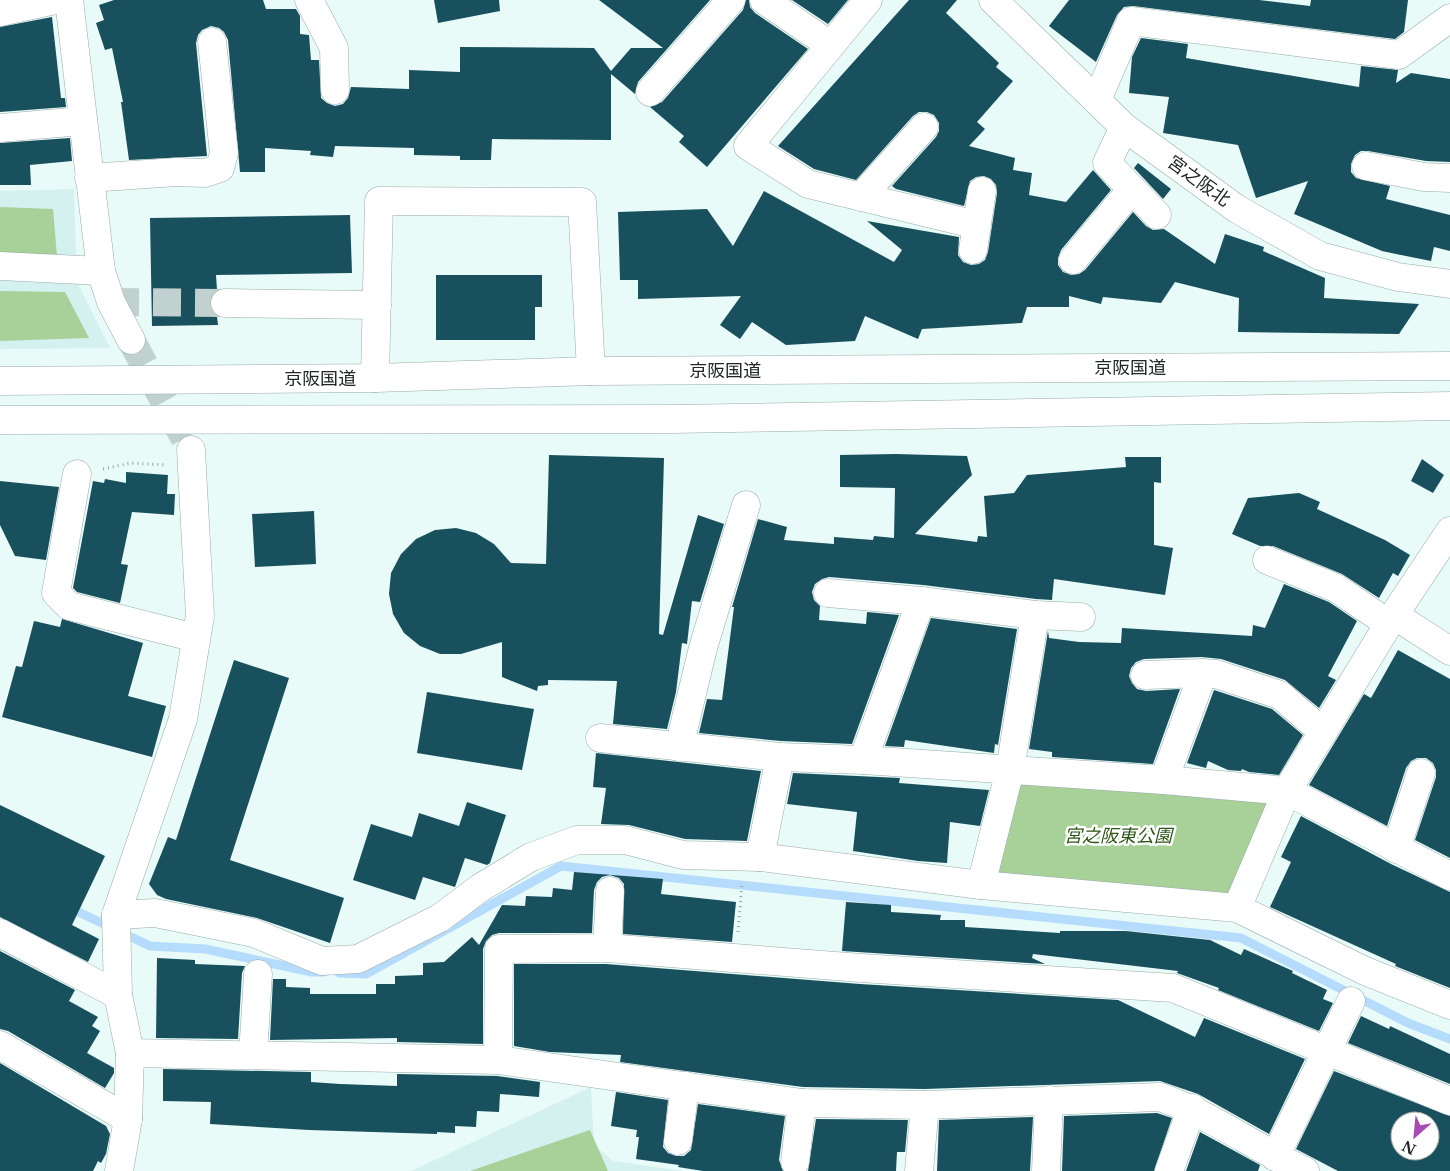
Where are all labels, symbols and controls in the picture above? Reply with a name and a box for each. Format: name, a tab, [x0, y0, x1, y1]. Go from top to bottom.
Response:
street label: 宮之阪北	[1163, 151, 1235, 211]
street label: 京阪国道	[1094, 357, 1166, 379]
street label: 京阪国道	[689, 360, 761, 382]
street label: 京阪国道	[284, 368, 356, 390]
park label: 宮之阪東公園	[1064, 825, 1175, 847]
north arrow	[1390, 1111, 1440, 1161]
text: N	[1399, 1137, 1419, 1159]

